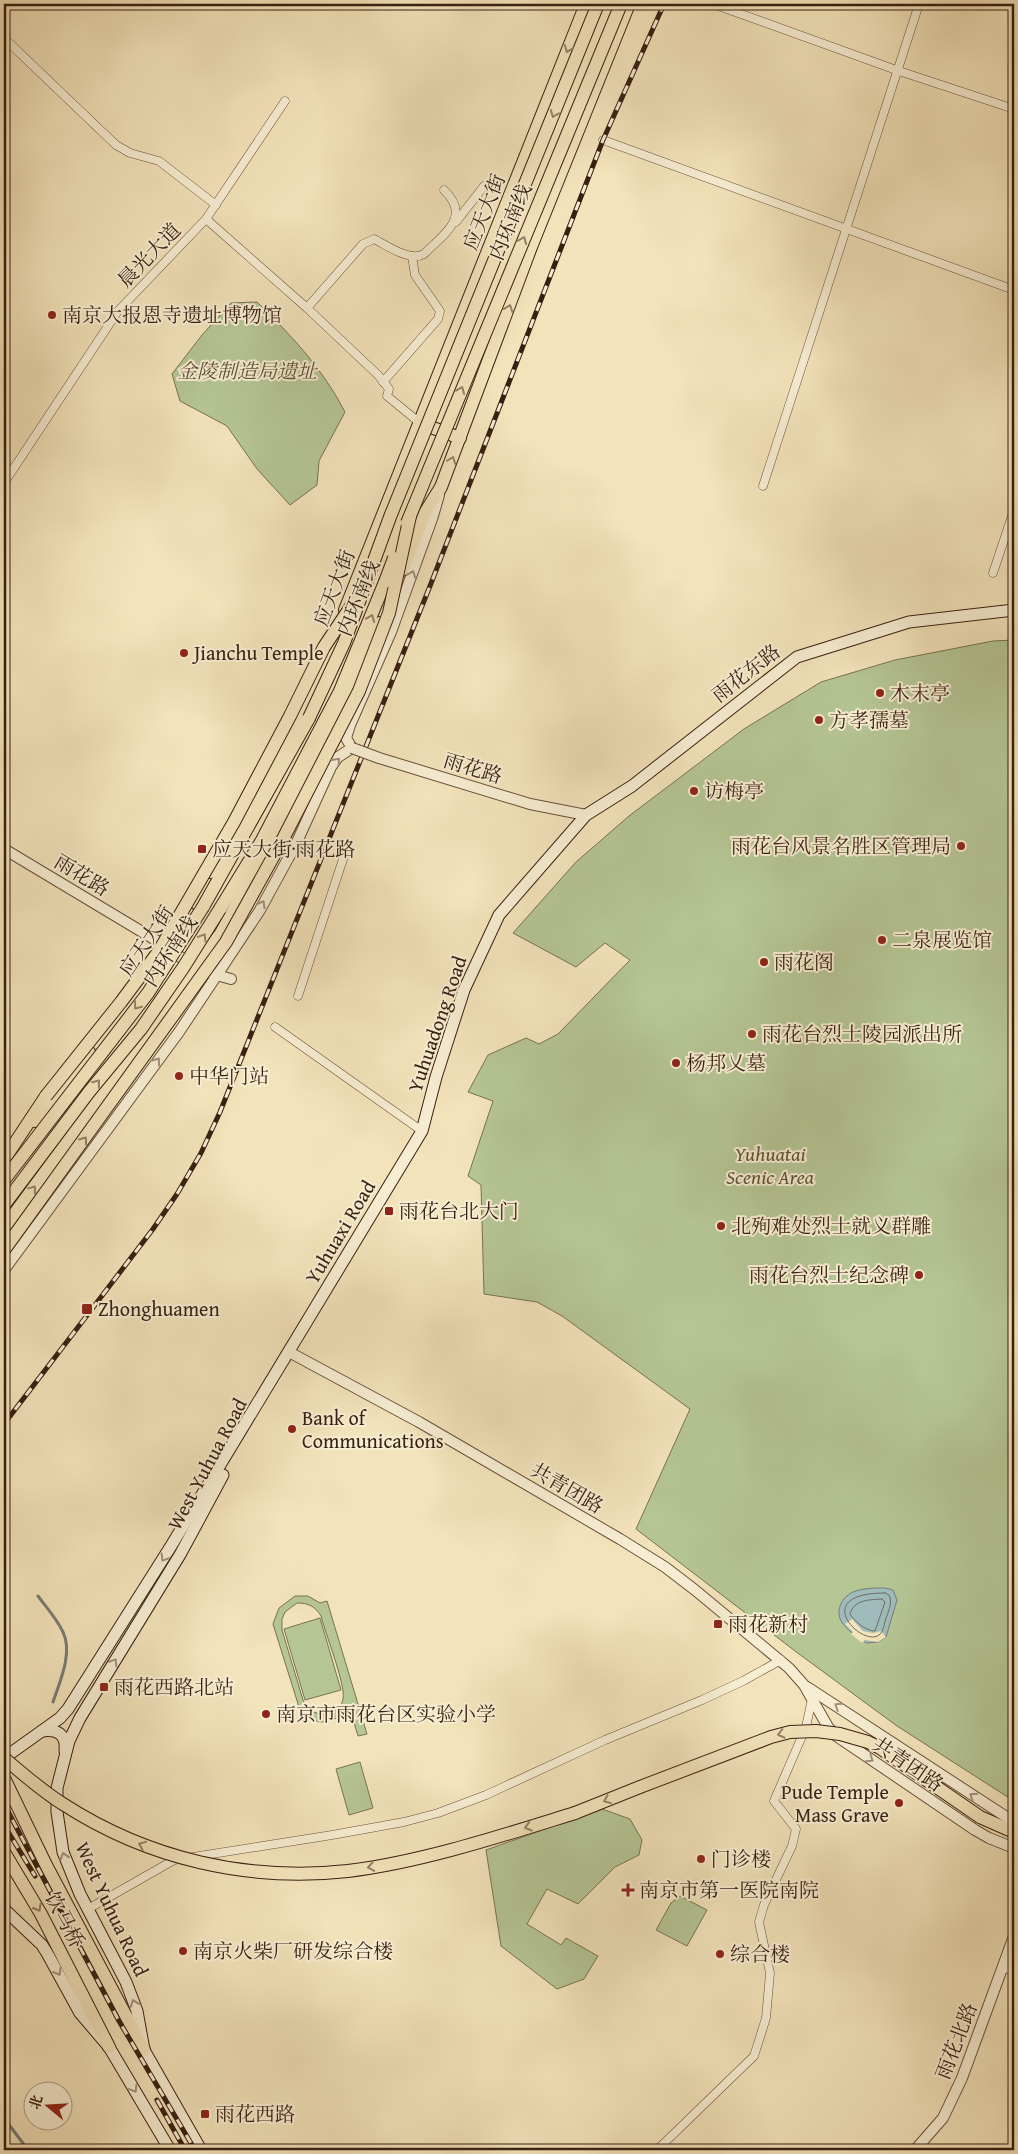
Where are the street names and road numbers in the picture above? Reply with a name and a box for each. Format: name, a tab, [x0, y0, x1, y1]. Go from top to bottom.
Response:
street label: 应天大街	[455, 169, 512, 254]
street label: 内环南线	[481, 179, 538, 264]
street label: 晨光大道	[110, 216, 187, 293]
street label: 应天大街	[306, 545, 361, 630]
street label: 内环南线	[329, 555, 386, 640]
street label: 雨花东路	[705, 637, 786, 709]
street label: 雨花路	[440, 745, 506, 790]
street label: 雨花路	[49, 847, 115, 902]
street label: 应天大街	[111, 899, 180, 982]
street label: 内环南线	[136, 909, 204, 992]
street label: Yuhuadong Road	[400, 951, 474, 1096]
street label: Yuhuaxi Road	[297, 1174, 382, 1289]
street label: West Yuhua Road	[160, 1392, 254, 1535]
street label: 共青团路	[525, 1455, 609, 1520]
street label: 共青团路	[867, 1729, 950, 1798]
street label: West Yuhua Road	[69, 1837, 156, 1981]
street label: 饮马桥	[39, 1886, 92, 1953]
street label: 雨花北路	[928, 1998, 983, 2083]

